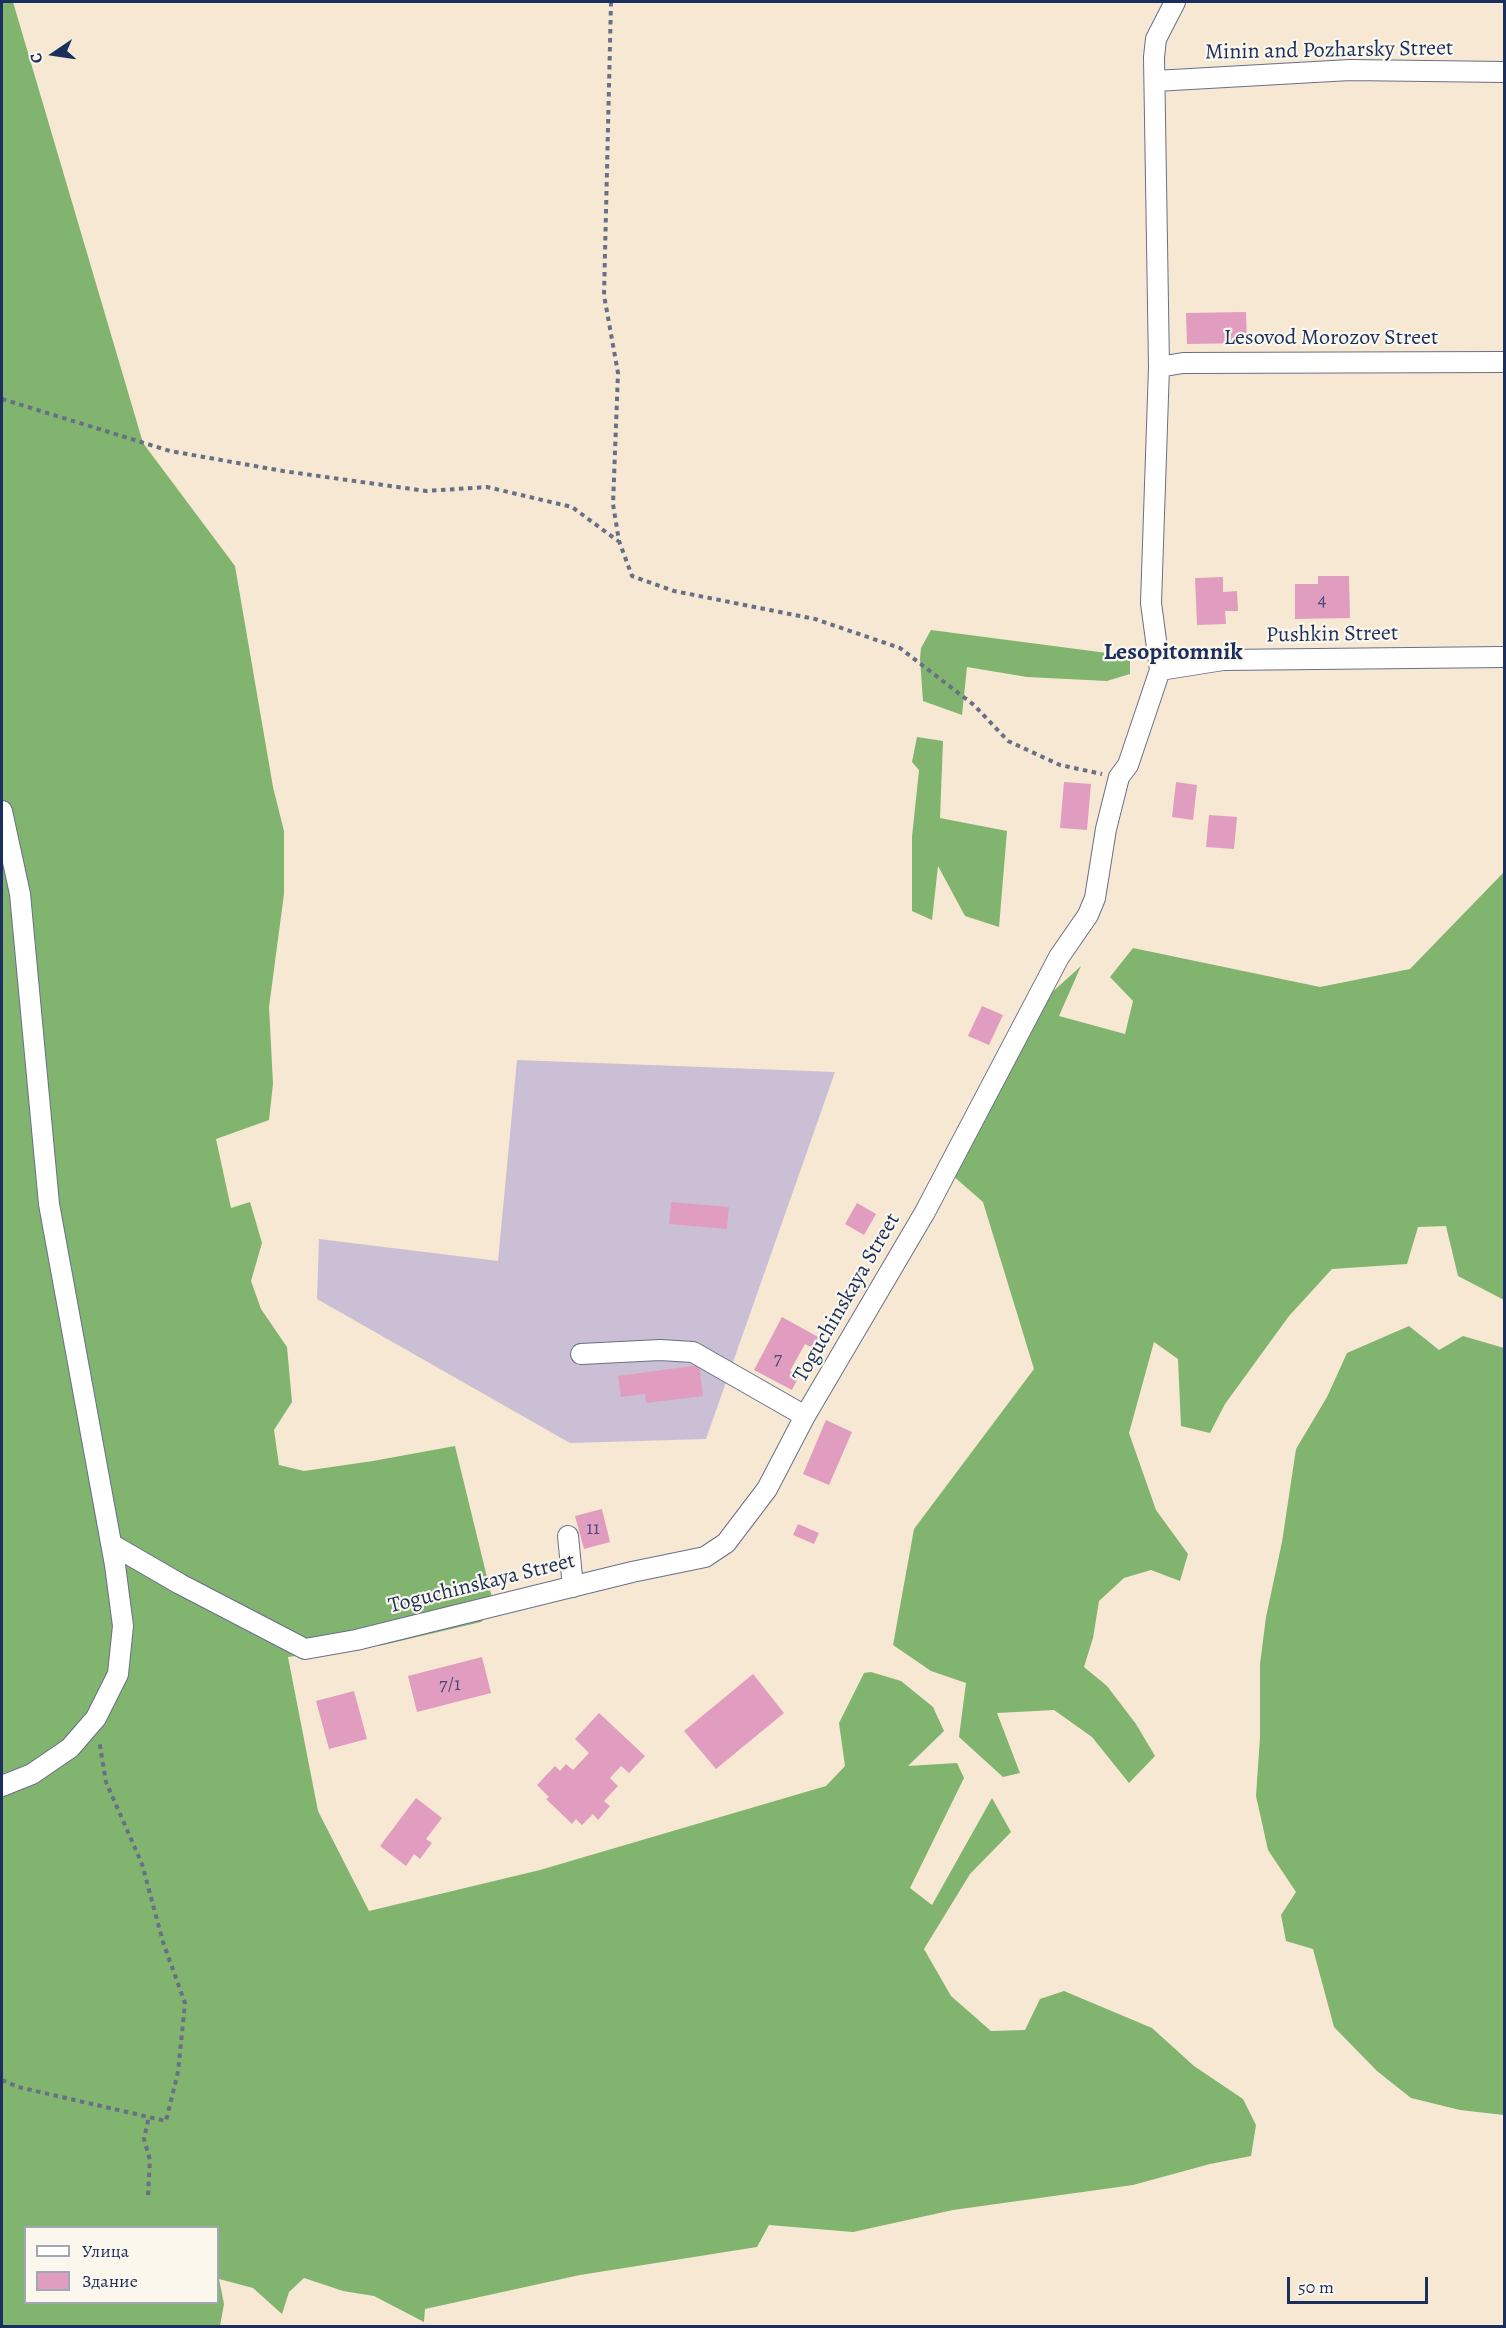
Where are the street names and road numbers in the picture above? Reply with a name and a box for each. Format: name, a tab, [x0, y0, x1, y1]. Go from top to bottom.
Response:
street label: Minin and Pozharsky Street	[1205, 36, 1453, 66]
street label: Lesovod Morozov Street	[1224, 326, 1438, 352]
street label: Pushkin Street	[1266, 621, 1398, 649]
street label: Toguchinskaya Street	[788, 1209, 906, 1387]
street label: Toguchinskaya Street	[386, 1548, 578, 1620]

